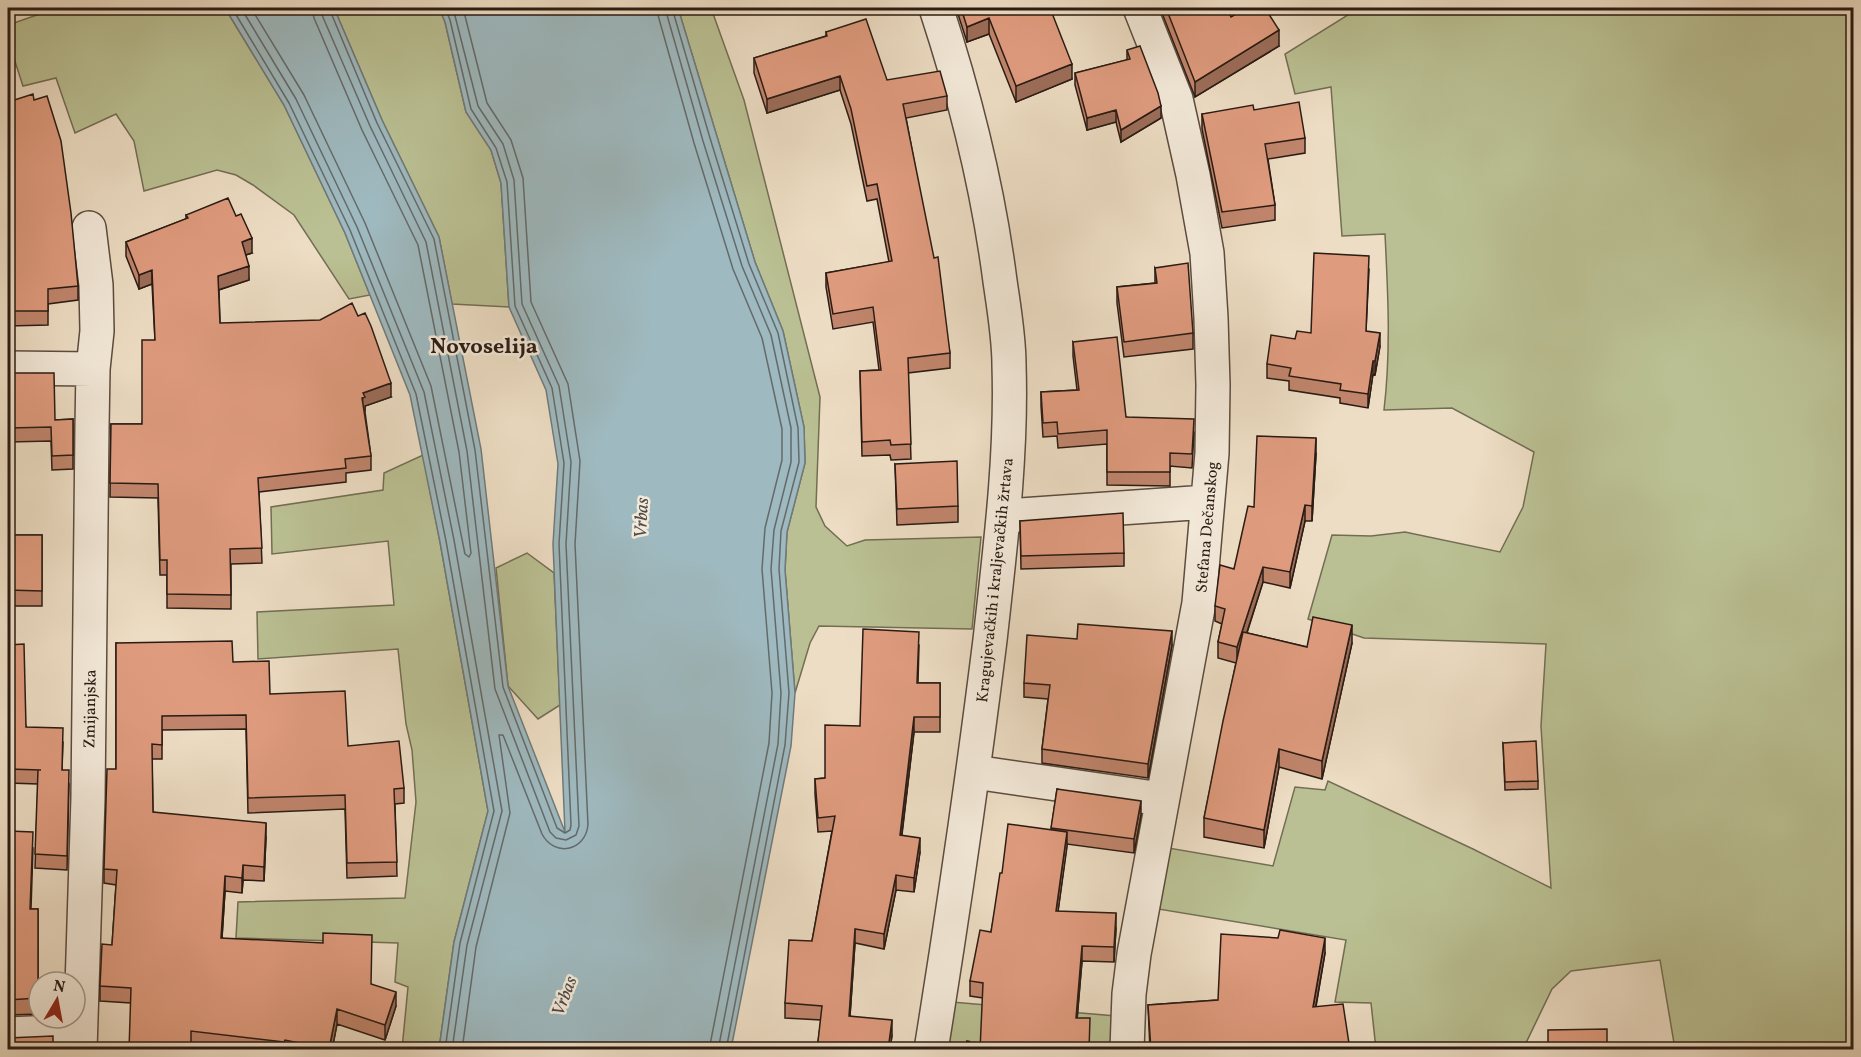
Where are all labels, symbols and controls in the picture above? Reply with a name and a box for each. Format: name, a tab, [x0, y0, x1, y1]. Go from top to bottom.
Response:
district label: Novoselija	[430, 332, 538, 363]
street label: Kragujevačkih i kraljevačkih žrtava	[972, 457, 1020, 704]
street label: Stefana Dečanskog	[1191, 460, 1225, 594]
water label: Vrbas	[629, 497, 656, 539]
street label: Zmijanjska	[79, 669, 103, 749]
north arrow	[27, 970, 87, 1030]
water label: Vrbas	[546, 973, 585, 1020]
text: N	[52, 975, 67, 999]

